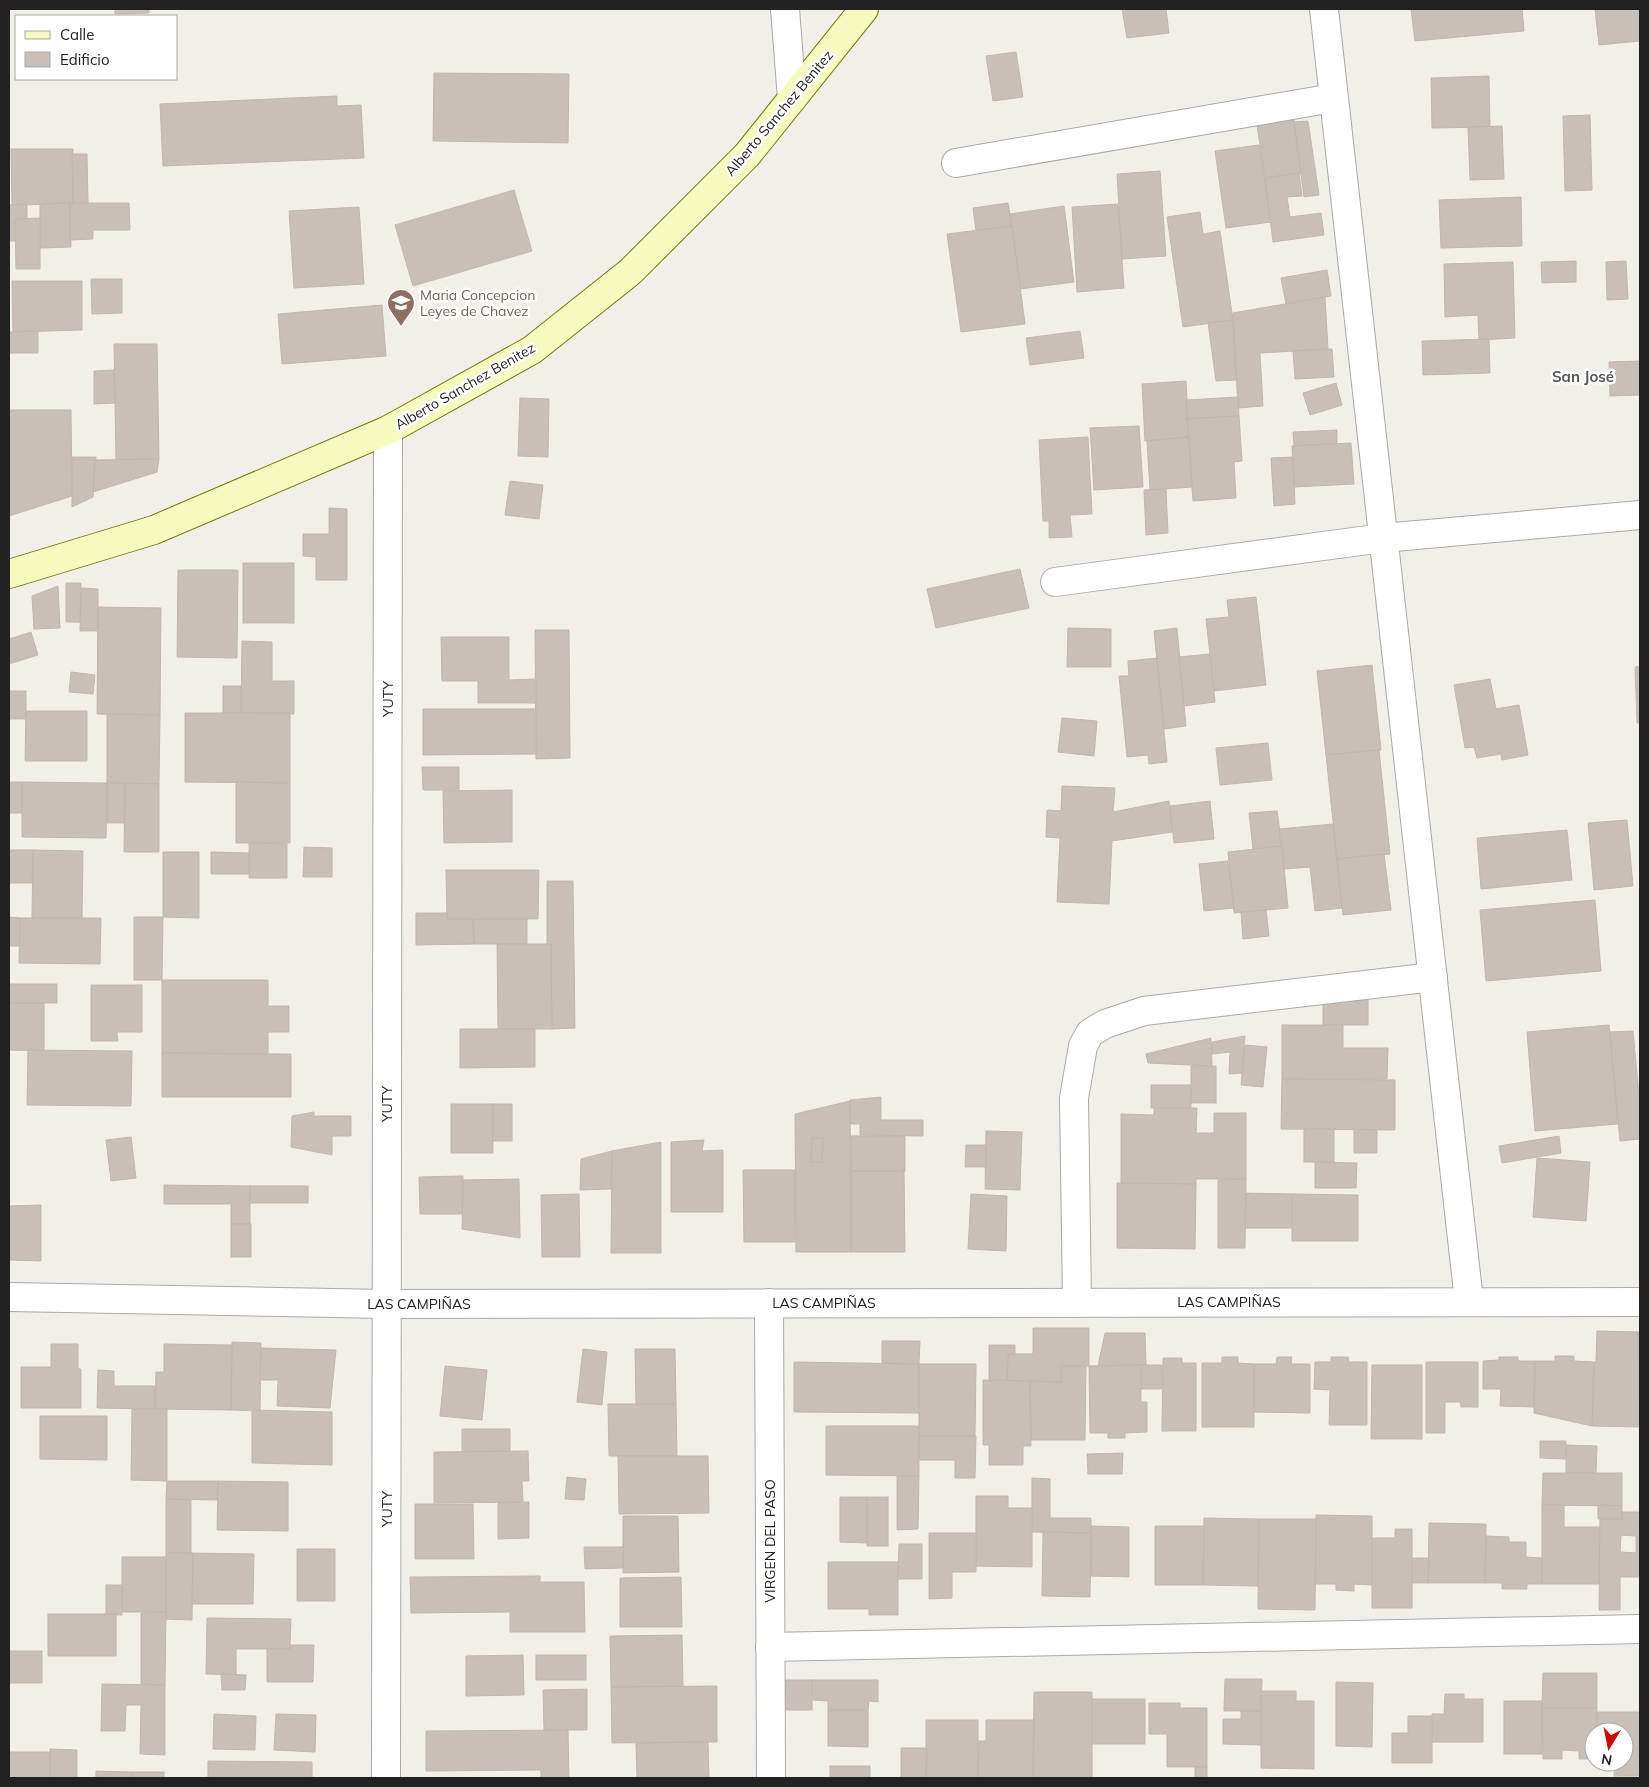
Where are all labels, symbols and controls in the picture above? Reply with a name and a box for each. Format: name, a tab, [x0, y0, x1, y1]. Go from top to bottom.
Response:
legend	[15, 15, 178, 80]
text: Calle	[60, 25, 94, 44]
street label: Alberto Sanchez Benitez	[721, 46, 837, 180]
text: Edificio	[60, 50, 110, 69]
place label: Maria Concepcion Leyes de Chavez	[420, 286, 535, 320]
school or university icon: Maria Concepcion Leyes de Chavez	[386, 288, 416, 327]
street label: Alberto Sanchez Benitez	[392, 338, 538, 434]
district label: San José	[1552, 367, 1614, 386]
street label: YUTY	[379, 681, 397, 718]
street label: YUTY	[378, 1086, 396, 1123]
street label: LAS CAMPIÑAS	[1177, 1293, 1281, 1311]
street label: LAS CAMPIÑAS	[772, 1294, 876, 1312]
street label: LAS CAMPIÑAS	[367, 1295, 471, 1313]
street label: VIRGEN DEL PASO	[761, 1479, 779, 1603]
street label: YUTY	[378, 1491, 396, 1528]
north arrow	[1584, 1722, 1634, 1772]
text: N	[1600, 1750, 1614, 1770]

